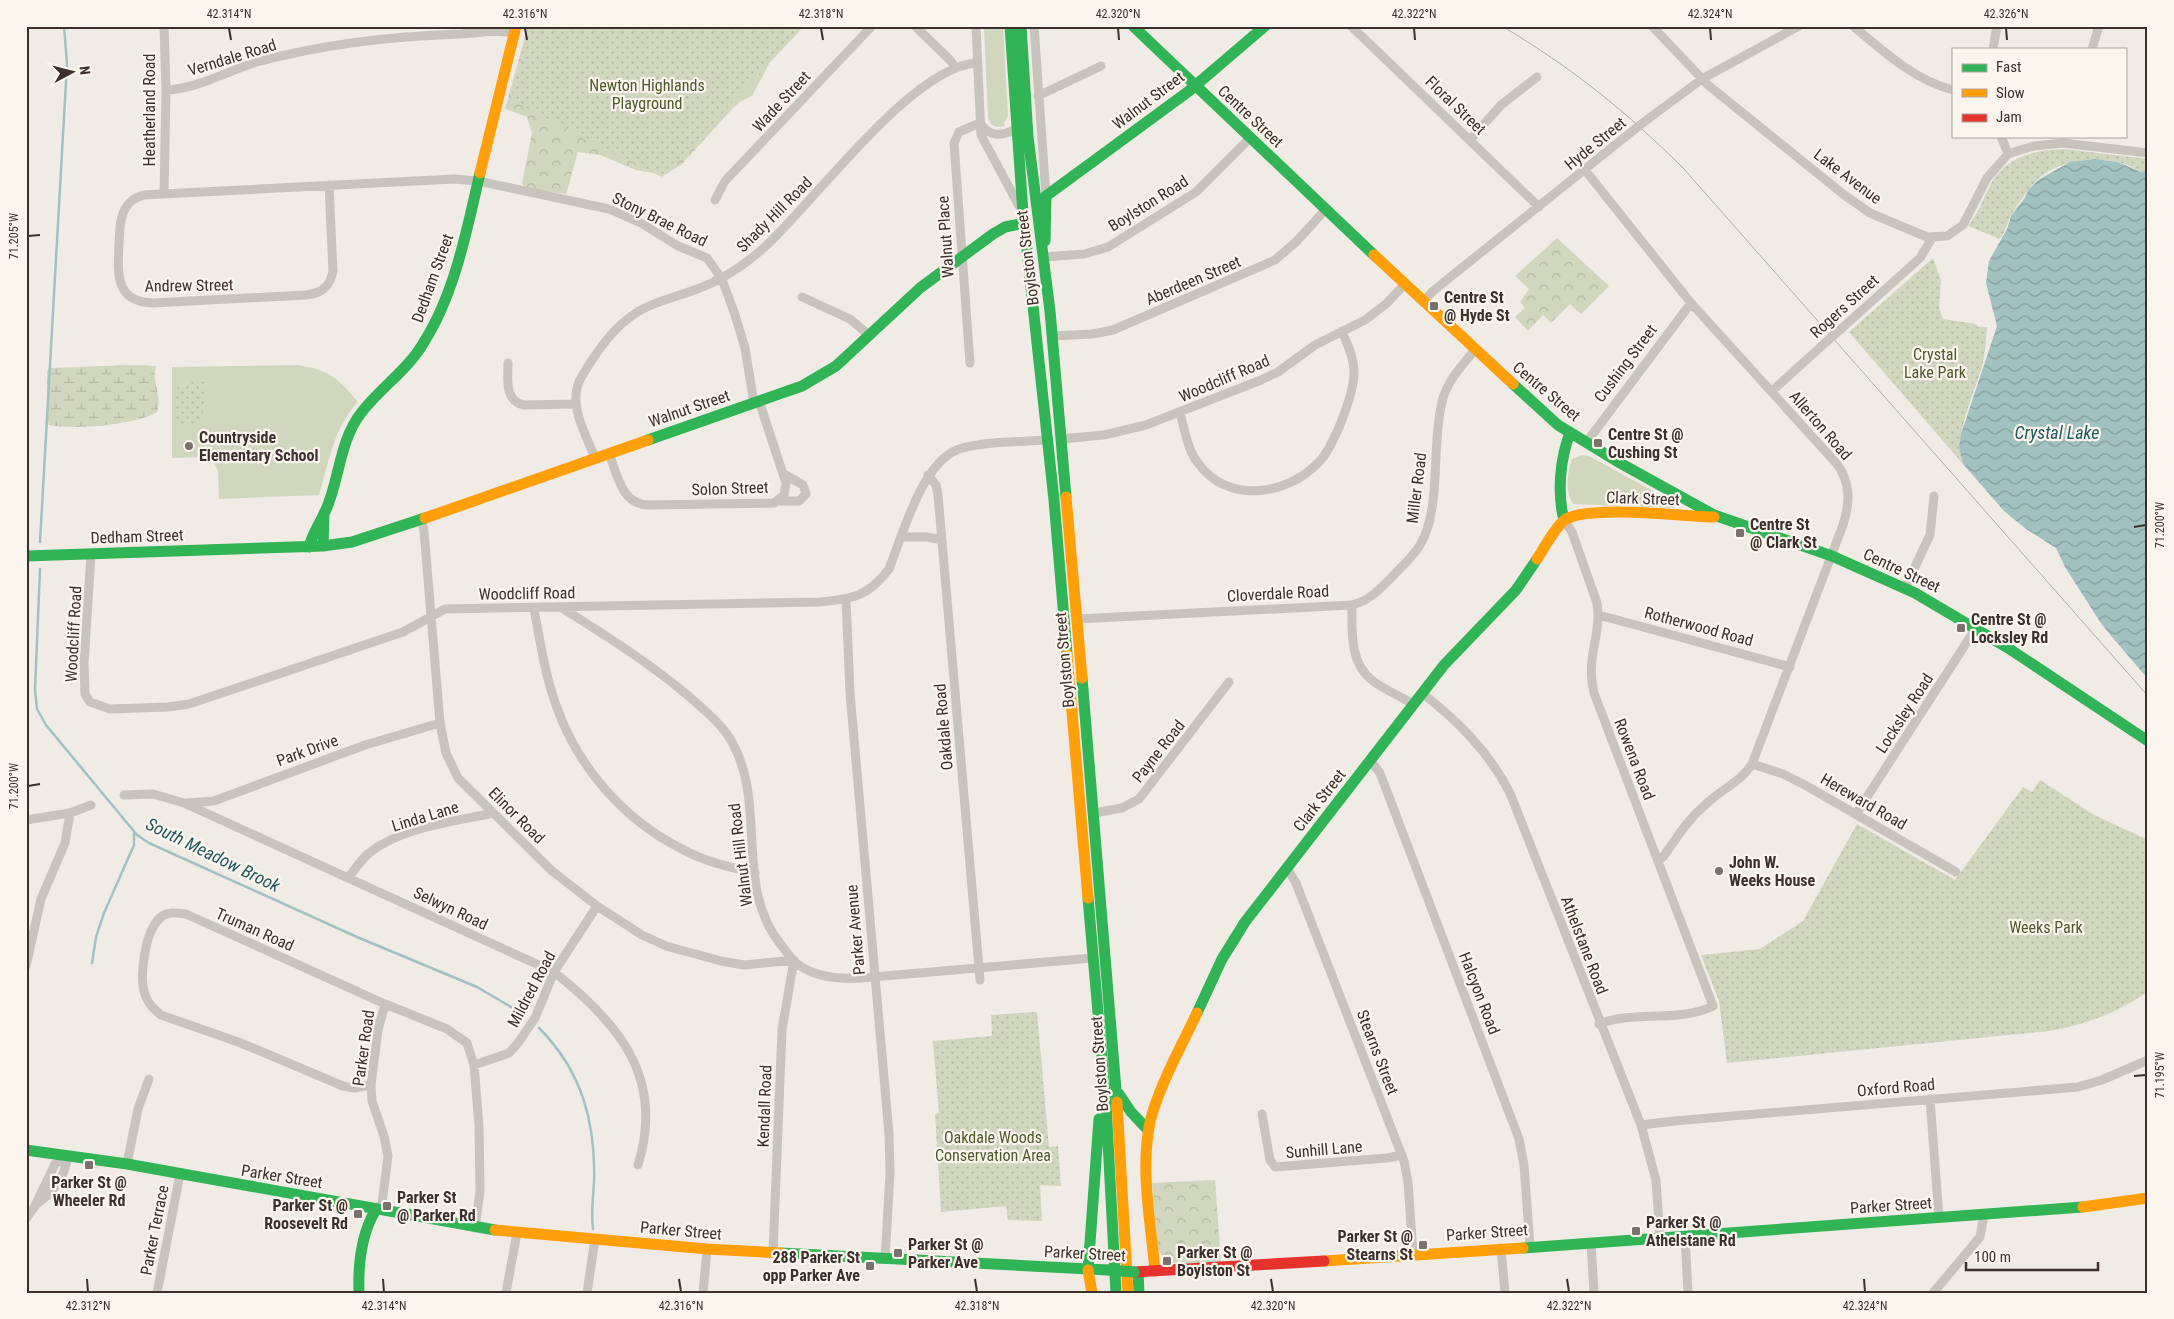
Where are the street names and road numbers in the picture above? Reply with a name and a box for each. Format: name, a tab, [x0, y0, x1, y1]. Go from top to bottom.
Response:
street label: Verndale Road	[186, 35, 279, 80]
street label: Heatherland Road	[140, 54, 159, 166]
street label: Wade Street	[748, 67, 814, 136]
street label: Walnut Street	[1109, 67, 1188, 133]
street label: Floral Street	[1422, 72, 1490, 139]
street label: Centre Street	[1214, 81, 1287, 152]
street label: Hyde Street	[1561, 113, 1630, 174]
street label: Lake Avenue	[1810, 145, 1885, 208]
street label: Boylston Road	[1105, 171, 1192, 235]
street label: Shady Hill Road	[733, 173, 816, 256]
street label: Stony Brae Road	[609, 188, 710, 251]
street label: Walnut Place	[933, 195, 958, 279]
street label: Boylston Street	[1012, 209, 1043, 307]
street label: Dedham Street	[408, 231, 457, 325]
street label: Aberdeen Street	[1143, 252, 1244, 309]
street label: Rogers Street	[1806, 271, 1883, 342]
street label: Andrew Street	[144, 275, 234, 296]
street label: Cushing Street	[1590, 321, 1661, 406]
street label: Woodcliff Road	[1176, 351, 1272, 406]
street label: Centre Street	[1509, 358, 1585, 425]
street label: Walnut Street	[646, 386, 733, 431]
street label: Allerton Road	[1785, 387, 1856, 464]
street label: Miller Road	[1403, 452, 1430, 525]
street label: Solon Street	[691, 478, 769, 499]
street label: Clark Street	[1606, 488, 1680, 509]
street label: Dedham Street	[90, 525, 184, 548]
street label: Centre Street	[1860, 544, 1943, 597]
street label: Cloverdale Road	[1226, 581, 1330, 606]
street label: Woodcliff Road	[479, 583, 575, 604]
street label: Woodcliff Road	[61, 585, 86, 683]
street label: Rotherwood Road	[1642, 603, 1755, 650]
street label: Boylston Street	[1051, 611, 1078, 709]
street label: Locksley Road	[1872, 670, 1937, 757]
street label: Oakdale Road	[930, 683, 957, 771]
street label: Payne Road	[1128, 716, 1189, 786]
street label: Rowena Road	[1610, 716, 1659, 803]
street label: Park Drive	[274, 731, 341, 770]
street label: Clark Street	[1289, 765, 1350, 835]
street label: Hereward Road	[1817, 769, 1910, 834]
street label: Elinor Road	[485, 783, 549, 847]
street label: Linda Lane	[389, 797, 461, 836]
street label: Walnut Hill Road	[725, 802, 756, 908]
street label: Selwyn Road	[410, 883, 491, 934]
street label: Parker Avenue	[842, 884, 869, 976]
street label: Athelstane Road	[1557, 893, 1612, 997]
street label: Truman Road	[213, 904, 297, 955]
street label: Mildred Road	[503, 948, 559, 1030]
street label: Halcyon Road	[1455, 949, 1504, 1037]
street label: Stearns Street	[1353, 1007, 1402, 1098]
street label: Parker Road	[349, 1009, 378, 1087]
street label: Boylston Street	[1087, 1015, 1112, 1112]
street label: Kendall Road	[754, 1064, 775, 1148]
street label: Oxford Road	[1856, 1075, 1936, 1100]
street label: Sunhill Lane	[1285, 1137, 1363, 1162]
street label: Parker Street	[240, 1161, 324, 1192]
street label: Parker Terrace	[136, 1184, 173, 1277]
street label: Parker Street	[1850, 1193, 1933, 1218]
street label: Parker Street	[639, 1217, 723, 1244]
street label: Parker Street	[1446, 1220, 1529, 1245]
street label: Parker Street	[1044, 1242, 1127, 1265]

